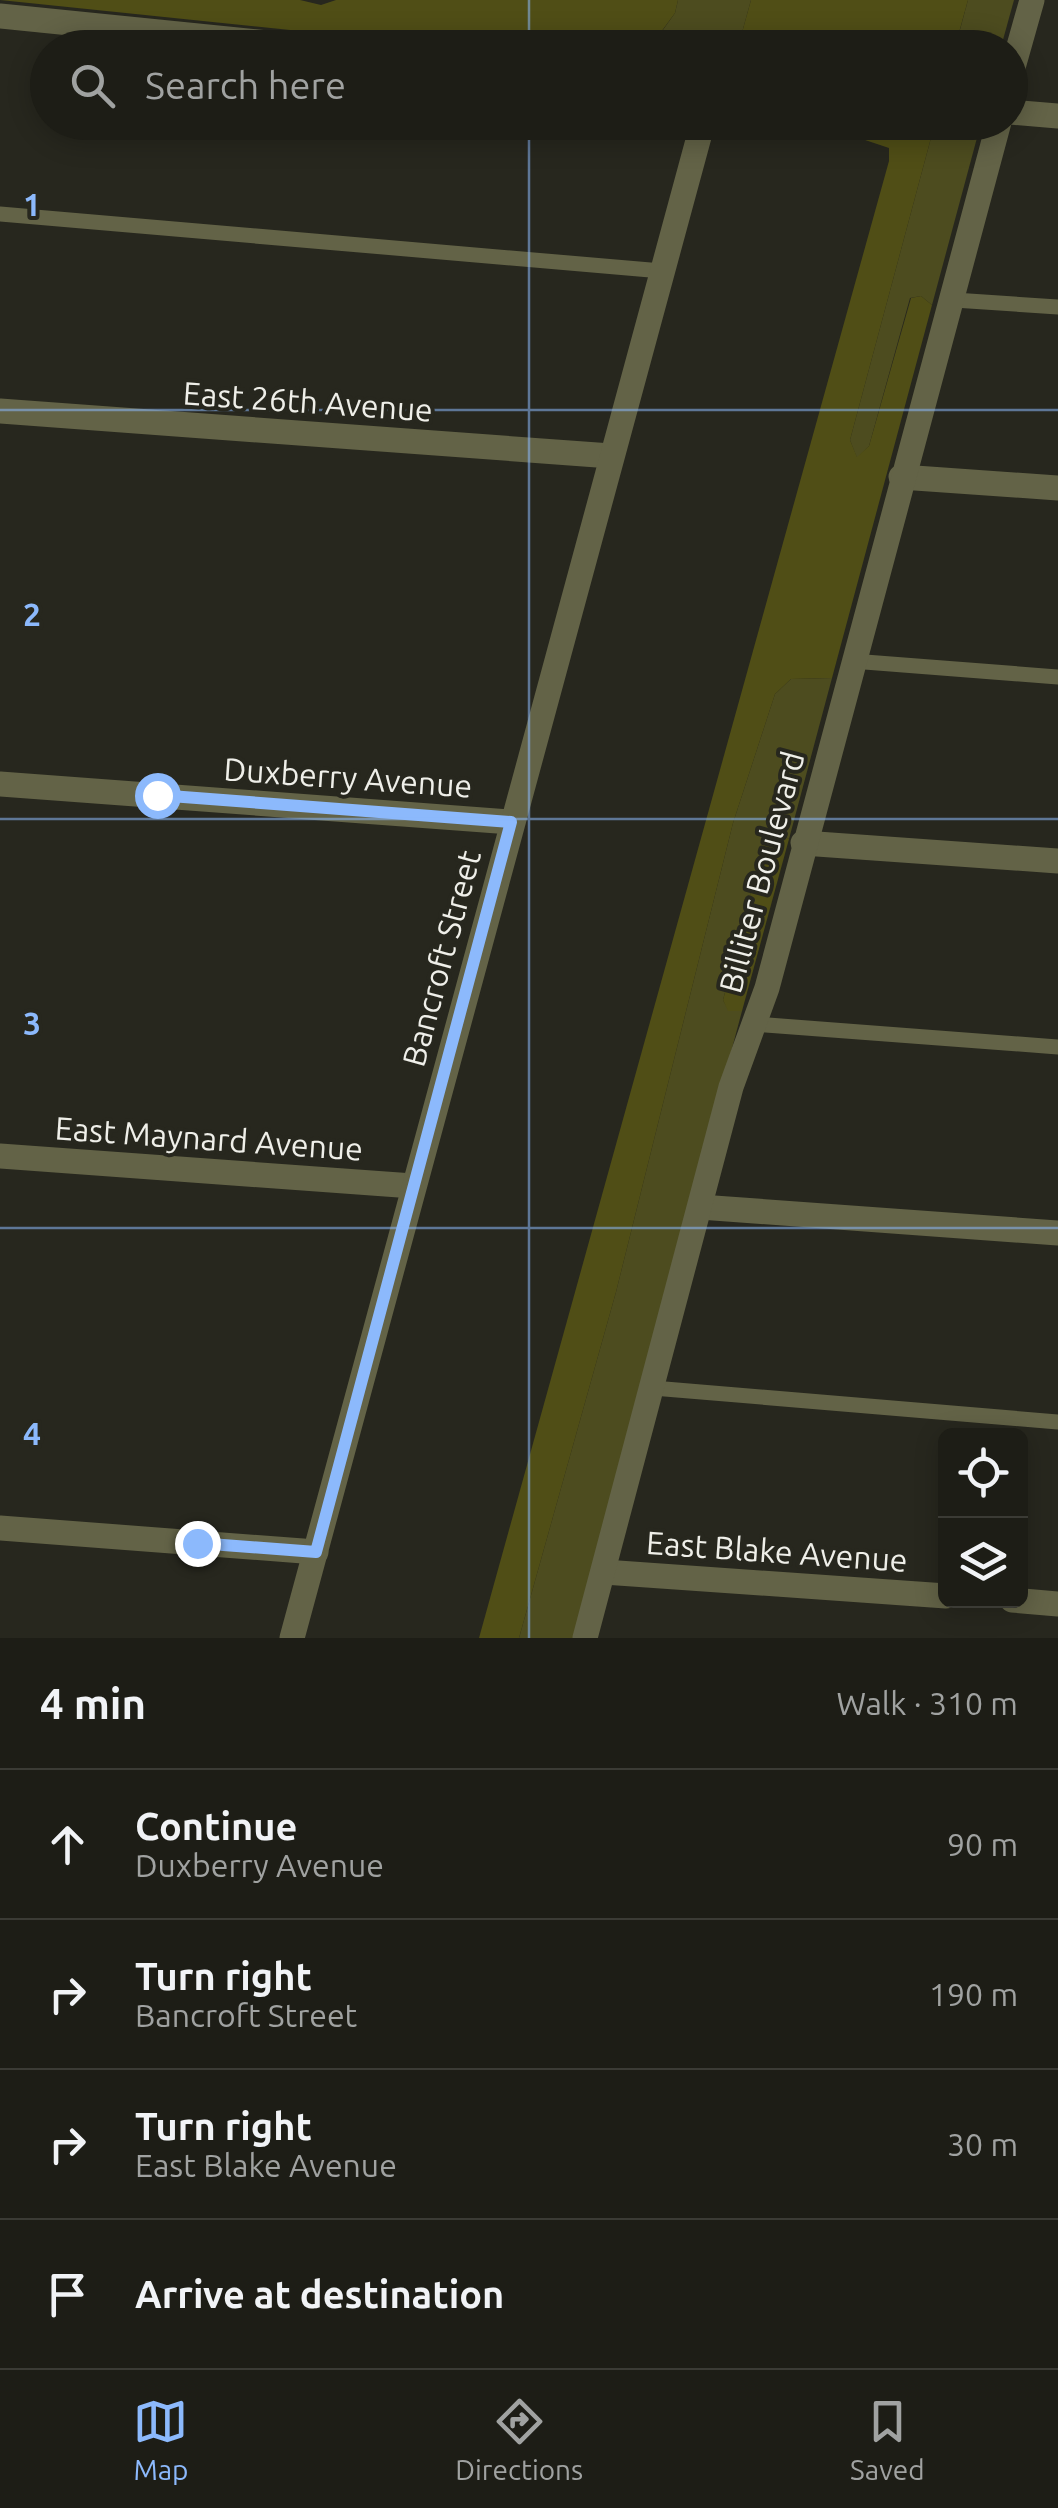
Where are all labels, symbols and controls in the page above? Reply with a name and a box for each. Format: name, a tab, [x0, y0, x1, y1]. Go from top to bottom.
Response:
search box	[30, 30, 1028, 140]
icon: search	[65, 58, 120, 113]
text: Search here	[145, 64, 346, 106]
text: 1	[23, 186, 41, 222]
street label: East 26th Avenue	[182, 374, 434, 428]
text: 2	[23, 596, 41, 632]
street label: Billiter Boulevard	[711, 747, 811, 997]
street label: Duxberry Avenue	[223, 750, 473, 804]
route start	[135, 773, 181, 819]
street label: Bancroft Street	[395, 846, 487, 1070]
text: 3	[23, 1005, 41, 1041]
street label: East Maynard Avenue	[54, 1109, 364, 1167]
text: 4	[23, 1415, 41, 1451]
map controls	[938, 1428, 1028, 1608]
button: locate	[938, 1428, 1028, 1518]
button: layers	[938, 1518, 1028, 1608]
route end	[175, 1521, 221, 1567]
street label: East Blake Avenue	[645, 1524, 909, 1578]
text: 4 min	[40, 1680, 146, 1727]
text: Walk · 310 m	[836, 1685, 1018, 1721]
text: Continue	[135, 1805, 297, 1847]
icon: ahead	[40, 1817, 95, 1872]
text: 90 m	[947, 1826, 1018, 1862]
text: Duxberry Avenue	[135, 1847, 384, 1883]
text: Turn right	[135, 1955, 312, 1997]
icon: right	[40, 1967, 95, 2022]
text: 190 m	[929, 1976, 1018, 2012]
text: Bancroft Street	[135, 1997, 357, 2033]
text: Turn right	[135, 2105, 312, 2147]
icon: right	[40, 2117, 95, 2172]
text: 30 m	[947, 2126, 1018, 2162]
text: East Blake Avenue	[135, 2147, 397, 2183]
icon: arrive	[40, 2267, 95, 2322]
text: Arrive at destination	[135, 2273, 504, 2315]
tab: Map	[133, 2394, 189, 2485]
tab: Directions	[455, 2394, 583, 2485]
tab: Saved	[850, 2394, 925, 2485]

